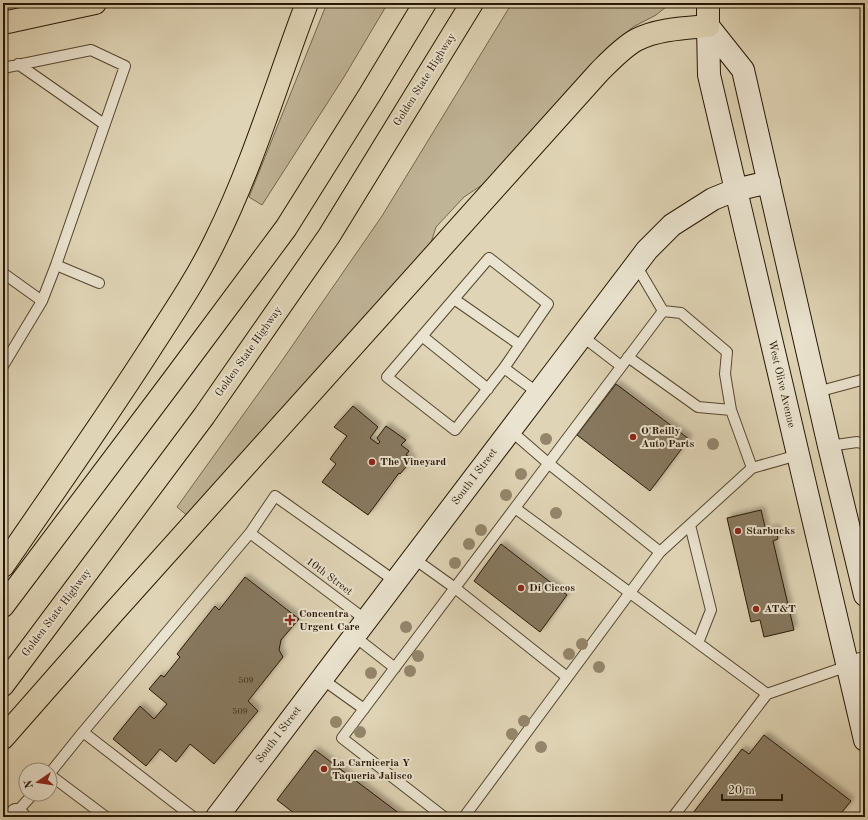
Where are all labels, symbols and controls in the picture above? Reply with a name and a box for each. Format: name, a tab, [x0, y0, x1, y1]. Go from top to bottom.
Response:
street label: Golden State Highway	[392, 32, 458, 128]
street label: Golden State Highway	[214, 305, 284, 399]
street label: West Olive Avenue	[766, 339, 796, 429]
place label: O'Reilly Auto Parts	[641, 426, 695, 450]
marker: O'Reilly Auto Parts	[628, 432, 638, 442]
street label: South I Street	[450, 447, 500, 507]
marker: The Vineyard	[367, 457, 377, 467]
place label: The Vineyard	[380, 457, 446, 468]
marker: Starbucks	[733, 526, 743, 536]
place label: Starbucks	[746, 526, 795, 537]
street label: 10th Street	[304, 556, 354, 598]
street label: Golden State Highway	[20, 567, 94, 659]
marker: Di Ciccos	[516, 583, 526, 593]
place label: Di Ciccos	[529, 583, 575, 594]
marker: AT&T	[751, 604, 761, 614]
place label: AT&T	[764, 604, 796, 615]
place label: Concentra Urgent Care	[299, 609, 360, 633]
marker: Concentra Urgent Care	[284, 614, 296, 626]
house number: 509	[238, 676, 254, 685]
street label: South I Street	[254, 705, 304, 765]
house number: 509	[232, 707, 248, 716]
place label: La Carniceria Y Taqueria Jalisco	[332, 758, 413, 782]
north arrow	[18, 762, 58, 802]
marker: La Carniceria Y Taqueria Jalisco	[319, 764, 329, 774]
scale bar	[722, 776, 782, 802]
text: N	[23, 778, 36, 789]
text: 20 m	[728, 785, 755, 797]

